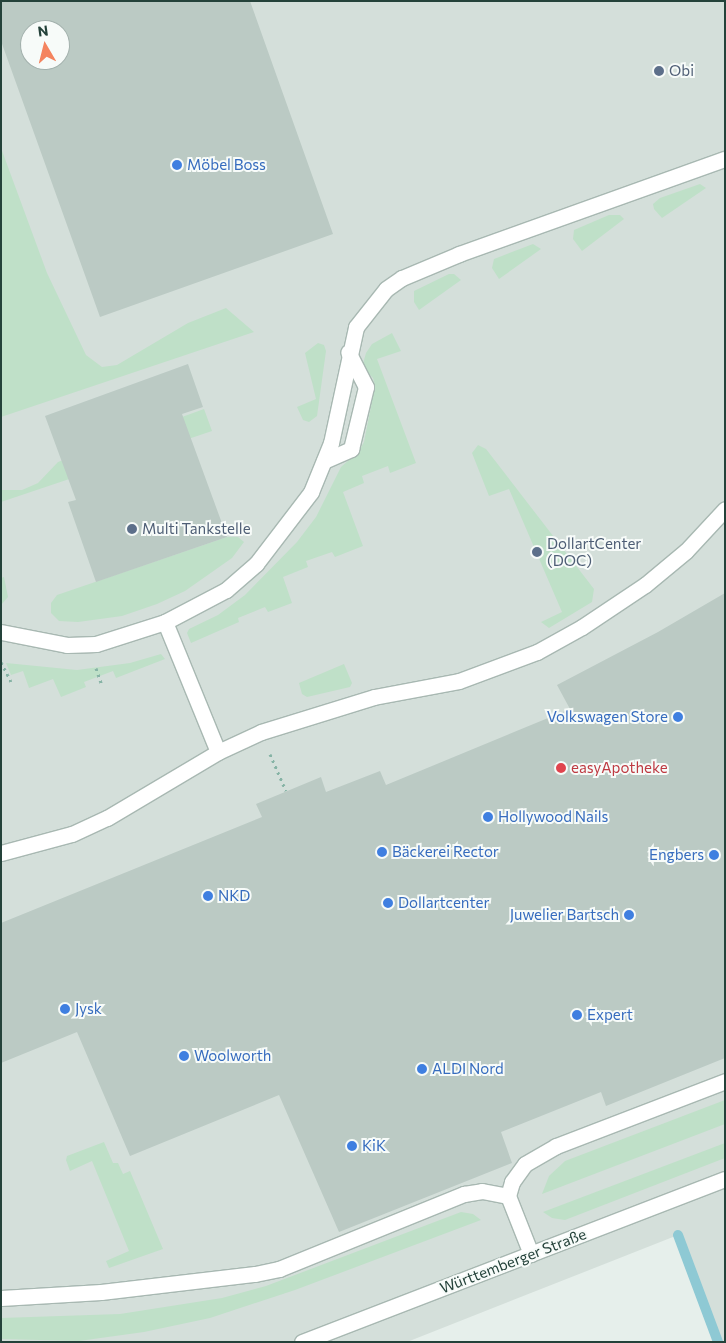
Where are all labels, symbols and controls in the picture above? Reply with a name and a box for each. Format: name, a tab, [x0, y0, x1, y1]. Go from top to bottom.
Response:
north arrow	[20, 20, 70, 70]
text: N	[37, 21, 49, 40]
place label: Obi	[669, 62, 694, 80]
marker: Obi	[653, 65, 665, 77]
place label: Möbel Boss	[187, 156, 266, 174]
marker: Möbel Boss	[171, 159, 183, 171]
place label: Multi Tankstelle	[142, 520, 251, 538]
marker: Multi Tankstelle	[126, 523, 138, 535]
place label: DollartCenter (DOC)	[547, 534, 641, 569]
marker: DollartCenter (DOC)	[531, 546, 543, 558]
place label: Volkswagen Store	[547, 708, 668, 726]
marker: Volkswagen Store	[672, 711, 684, 723]
place label: easyApotheke	[571, 759, 668, 777]
marker: easyApotheke	[555, 762, 567, 774]
place label: Hollywood Nails	[498, 808, 608, 826]
marker: Hollywood Nails	[482, 811, 494, 823]
place label: Bäckerei Rector	[392, 843, 499, 861]
marker: Bäckerei Rector	[376, 846, 388, 858]
place label: Engbers	[649, 846, 704, 864]
marker: Engbers	[708, 849, 720, 861]
place label: NKD	[218, 887, 250, 905]
marker: NKD	[202, 890, 214, 902]
place label: Dollartcenter	[398, 894, 489, 912]
marker: Dollartcenter	[382, 897, 394, 909]
place label: Juwelier Bartsch	[510, 906, 619, 924]
marker: Juwelier Bartsch	[623, 909, 635, 921]
place label: Jysk	[75, 1000, 102, 1018]
marker: Jysk	[59, 1003, 71, 1015]
place label: Expert	[587, 1006, 633, 1024]
marker: Expert	[571, 1009, 583, 1021]
place label: Woolworth	[194, 1047, 271, 1065]
marker: Woolworth	[178, 1050, 190, 1062]
place label: ALDI Nord	[432, 1060, 504, 1078]
marker: ALDI Nord	[416, 1063, 428, 1075]
place label: KiK	[362, 1137, 386, 1155]
marker: KiK	[346, 1140, 358, 1152]
street label: Württemberger Straße	[437, 1225, 589, 1297]

